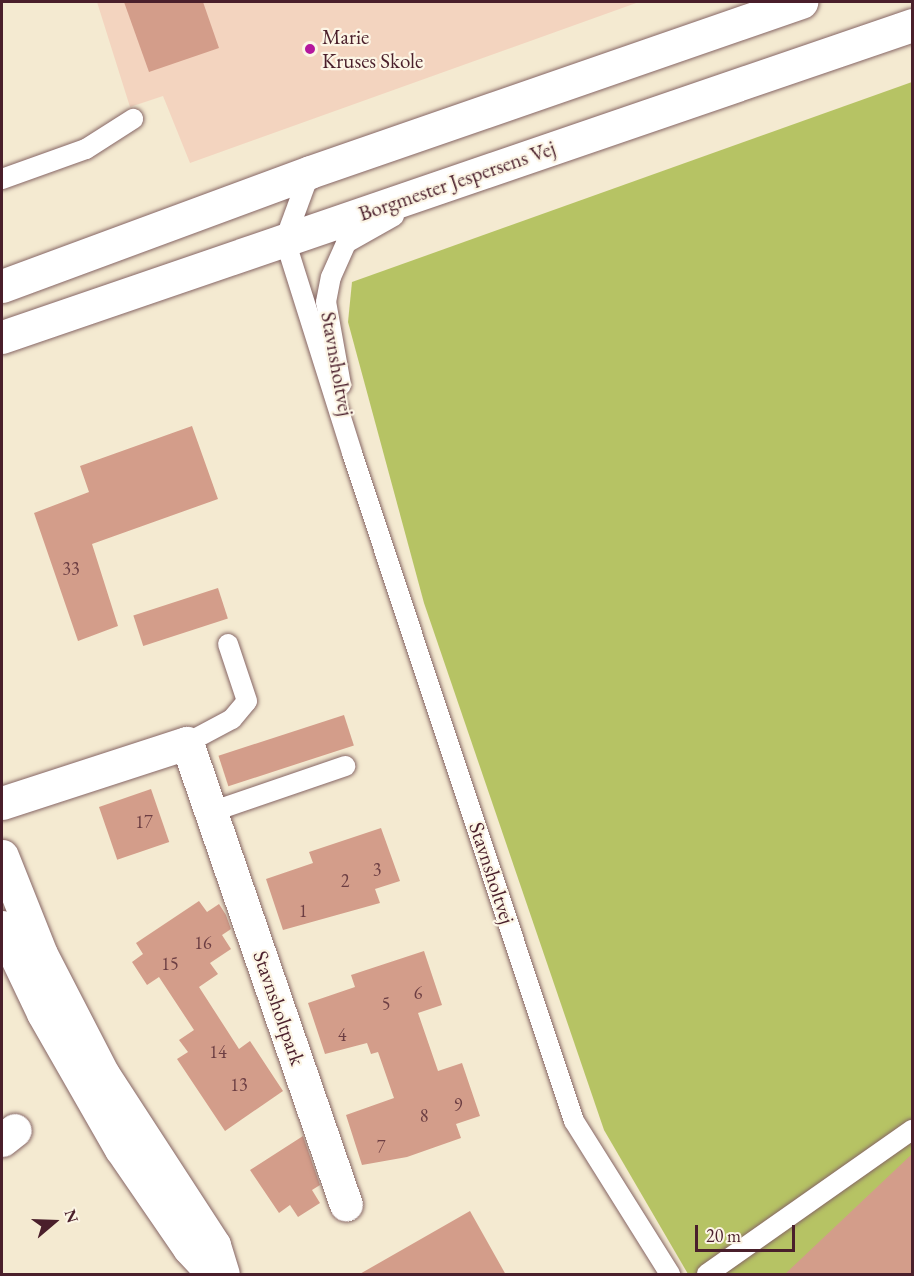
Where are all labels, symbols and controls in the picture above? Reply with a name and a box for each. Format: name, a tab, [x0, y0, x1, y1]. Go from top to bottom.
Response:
place label: Marie Kruses Skole	[322, 24, 423, 74]
marker: Marie Kruses Skole	[303, 42, 317, 56]
street label: Borgmester Jespersens Vej	[355, 135, 559, 227]
street label: Stavnsholtvej	[315, 310, 359, 418]
house number: 33	[62, 558, 80, 580]
house number: 17	[135, 811, 153, 833]
street label: Stavnsholtvej	[464, 819, 520, 927]
house number: 3	[373, 859, 381, 881]
house number: 2	[341, 870, 349, 892]
house number: 1	[299, 900, 307, 922]
house number: 16	[194, 932, 212, 954]
street label: Stavnsholtpark	[248, 947, 310, 1069]
house number: 15	[161, 953, 179, 975]
house number: 6	[414, 982, 422, 1004]
house number: 5	[382, 993, 390, 1015]
house number: 4	[338, 1024, 346, 1046]
house number: 14	[209, 1041, 227, 1063]
house number: 13	[230, 1074, 248, 1096]
house number: 9	[454, 1094, 462, 1116]
house number: 8	[420, 1105, 428, 1127]
house number: 7	[377, 1136, 385, 1158]
north arrow	[24, 1192, 84, 1252]
text: N	[59, 1206, 84, 1226]
scale bar	[698, 1213, 798, 1251]
text: 20 m	[706, 1224, 741, 1247]

